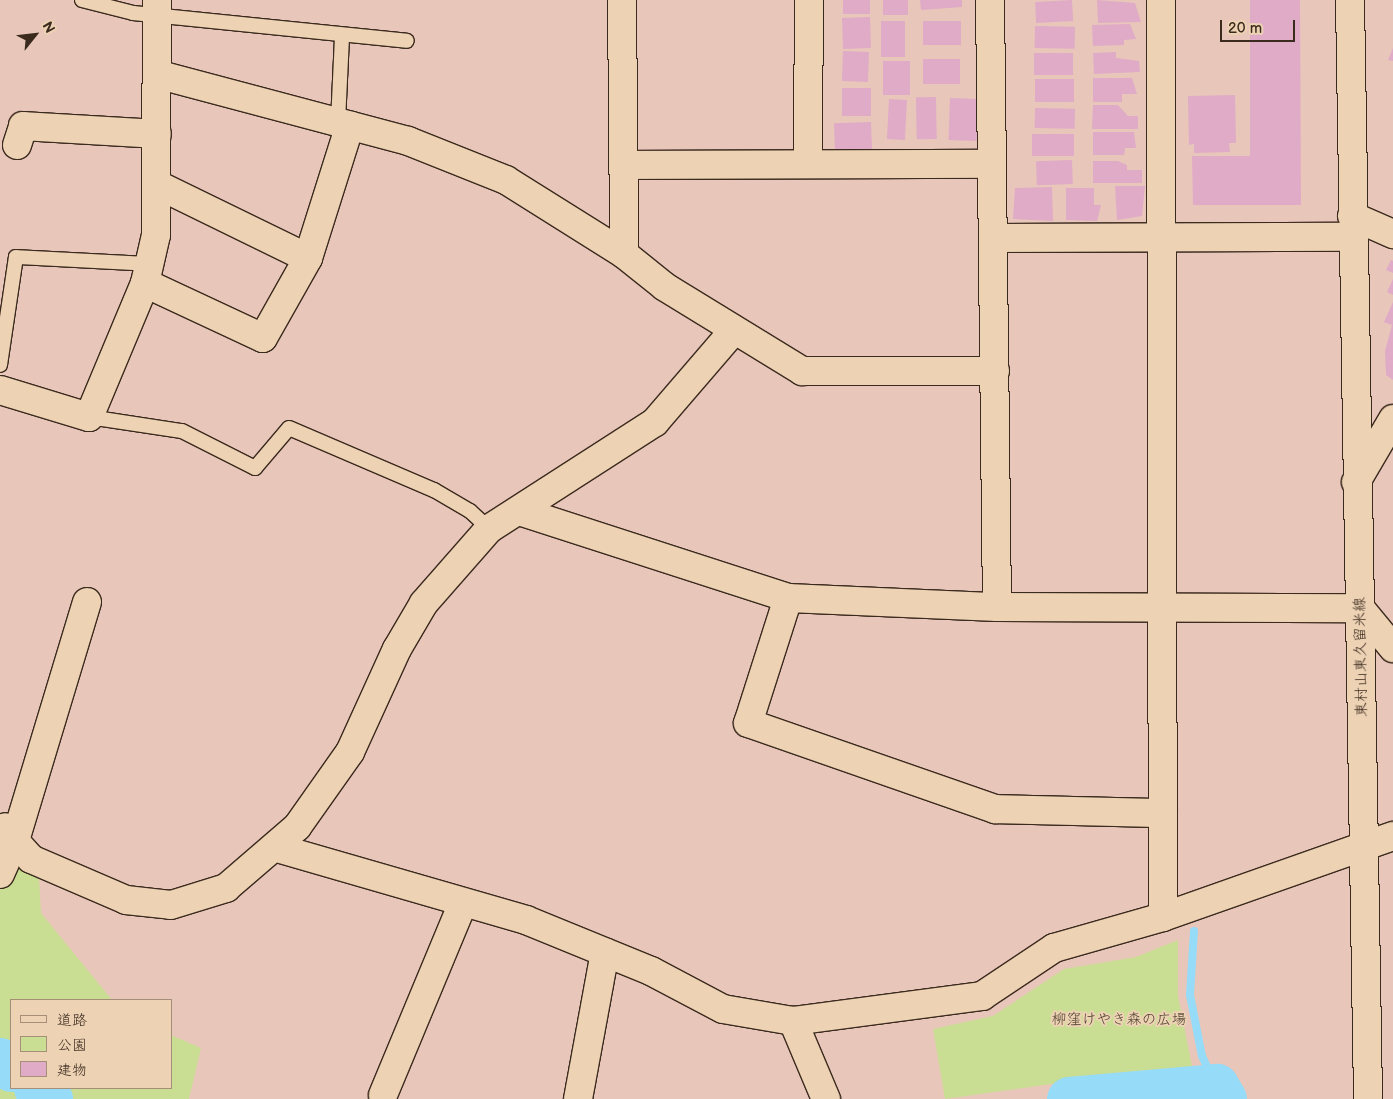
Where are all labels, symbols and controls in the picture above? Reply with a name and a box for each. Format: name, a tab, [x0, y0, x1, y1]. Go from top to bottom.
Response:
north arrow	[10, 10, 60, 60]
scale bar	[1223, 10, 1298, 42]
text: N	[39, 19, 59, 36]
text: 20 m	[1228, 19, 1262, 38]
street label: 東村山東久留米線	[1351, 597, 1371, 717]
legend	[10, 999, 172, 1089]
text: 道路	[57, 1011, 87, 1030]
park label: 柳窪けやき森の広場	[1052, 1011, 1186, 1029]
text: 公園	[57, 1036, 87, 1055]
text: 建物	[57, 1061, 87, 1080]

